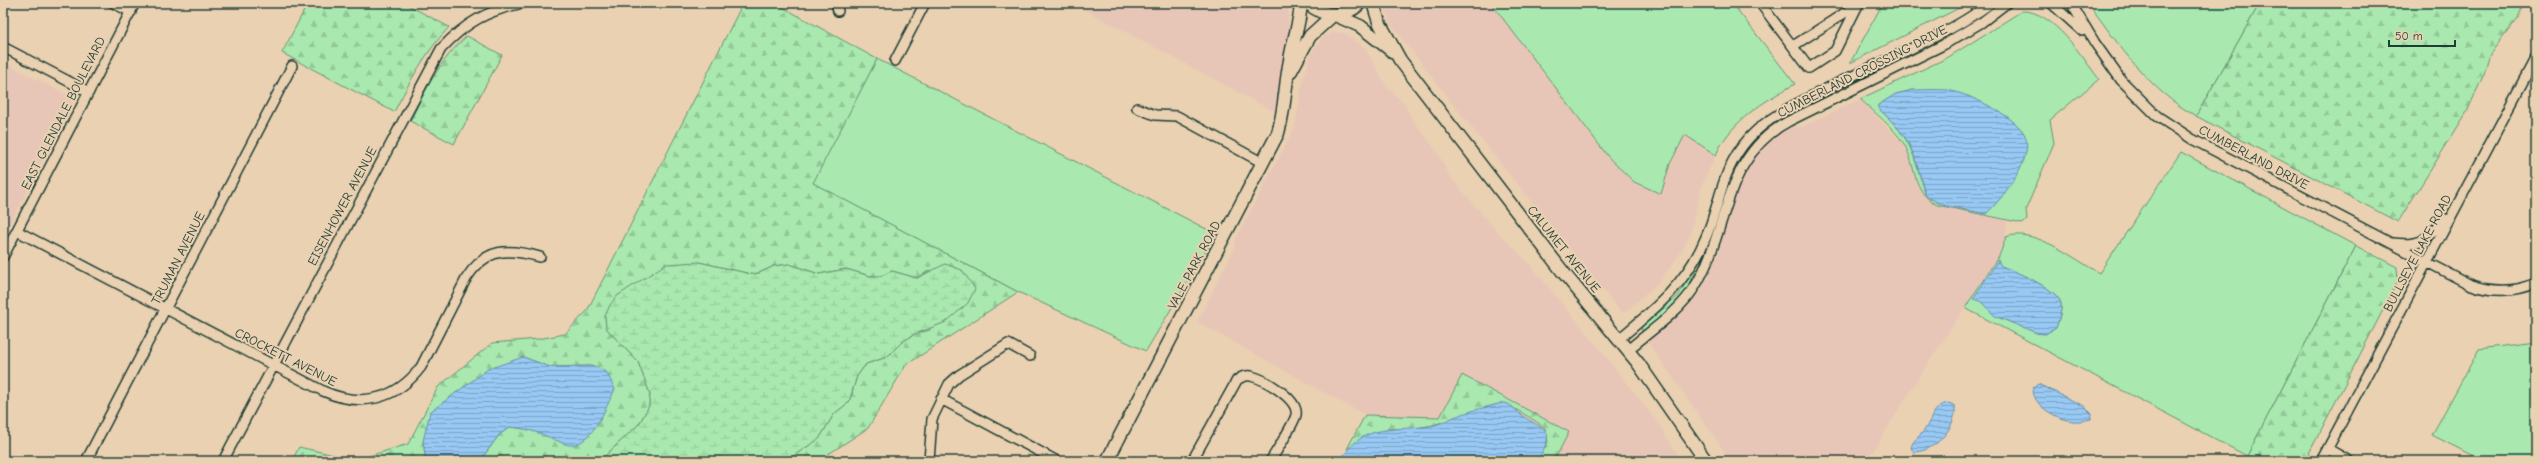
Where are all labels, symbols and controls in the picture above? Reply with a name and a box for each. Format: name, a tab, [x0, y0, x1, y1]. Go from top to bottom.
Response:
street label: CUMBERLAND CROSSING DRIVE	[1775, 22, 1949, 120]
scale bar	[2389, 22, 2455, 48]
text: 50 m	[2395, 29, 2423, 43]
street label: EAST GLENDALE BOULEVARD	[18, 34, 108, 192]
street label: CUMBERLAND DRIVE	[2196, 122, 2312, 192]
street label: EISENHOWER AVENUE	[304, 144, 380, 268]
street label: BULLSEYE LAKE ROAD	[2380, 192, 2454, 314]
street label: CALUMET AVENUE	[1524, 202, 1604, 296]
street label: TRUMAN AVENUE	[148, 209, 208, 307]
street label: VALE PARK ROAD	[1164, 218, 1224, 312]
street label: CROCKETT AVENUE	[232, 325, 340, 389]

